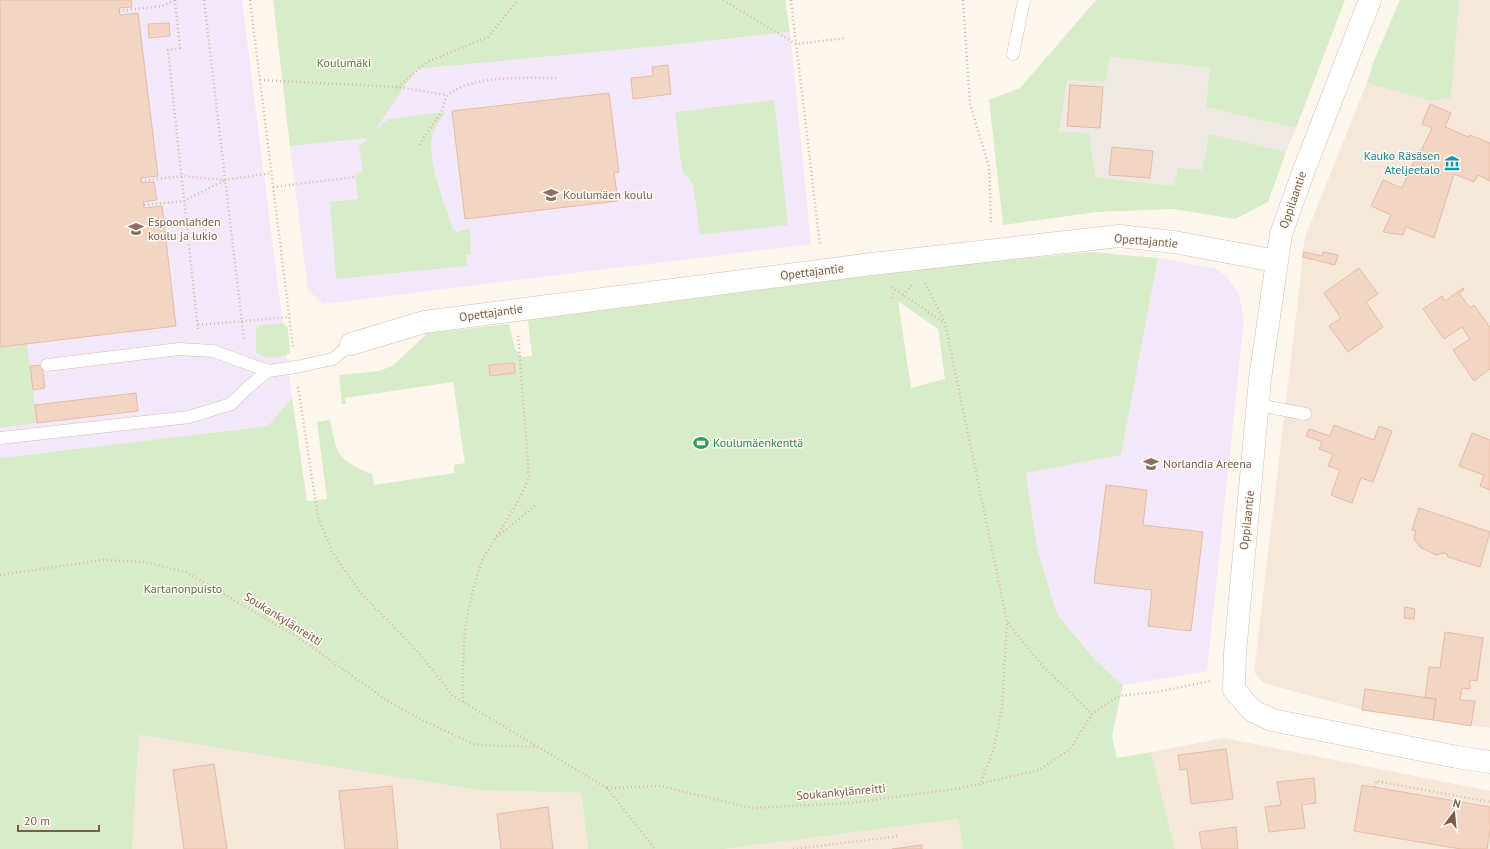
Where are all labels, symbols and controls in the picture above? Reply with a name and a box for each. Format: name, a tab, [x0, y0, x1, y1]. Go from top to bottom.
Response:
park label: Koulumäki	[317, 55, 371, 70]
place label: Kauko Räsäsen Ateljeetalo	[1364, 148, 1440, 177]
museum icon: Kauko Räsäsen Ateljeetalo	[1443, 154, 1461, 172]
street label: Oppilaantie	[1276, 169, 1309, 231]
school or university icon: Koulumäen koulu	[542, 186, 560, 204]
place label: Koulumäen koulu	[563, 187, 653, 202]
place label: Espoonlahden koulu ja lukio	[148, 214, 221, 243]
school or university icon: Espoonlahden koulu ja lukio	[127, 220, 145, 238]
street label: Opettajantie	[1114, 230, 1179, 251]
street label: Opettajantie	[779, 260, 845, 283]
street label: Opettajantie	[458, 301, 524, 324]
sports icon: Koulumäenkenttä	[692, 434, 710, 452]
place label: Koulumäenkenttä	[713, 435, 803, 450]
school or university icon: Norlandia Areena	[1142, 455, 1160, 473]
place label: Norlandia Areena	[1163, 456, 1252, 471]
street label: Oppilaantie	[1236, 489, 1257, 550]
park label: Kartanonpuisto	[144, 581, 222, 596]
street label: Soukankylänreitti	[241, 588, 325, 649]
street label: Soukankylänreitti	[796, 780, 886, 803]
north arrow	[1434, 793, 1474, 833]
text: N	[1451, 796, 1462, 811]
scale bar	[18, 807, 99, 833]
text: 20 m	[24, 813, 50, 828]

